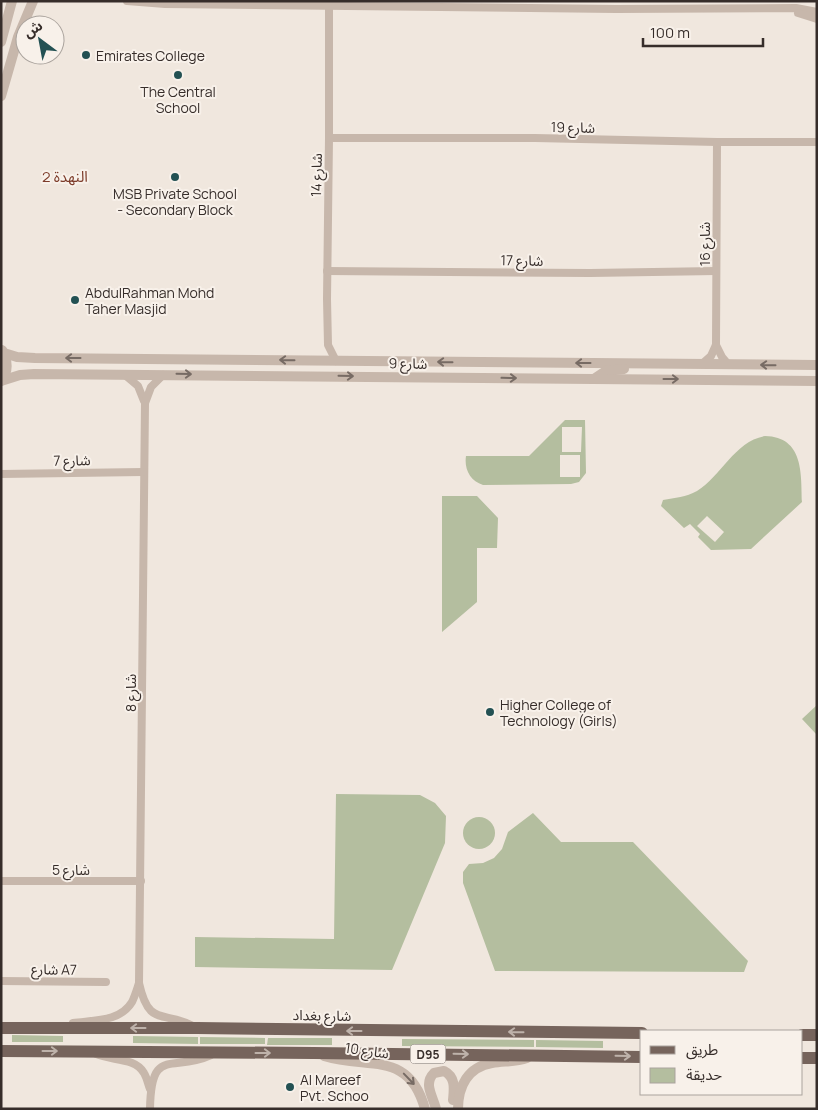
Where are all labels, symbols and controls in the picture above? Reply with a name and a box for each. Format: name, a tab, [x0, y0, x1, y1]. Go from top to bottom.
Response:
north arrow	[15, 15, 65, 65]
text: ش	[20, 15, 46, 42]
scale bar	[643, 15, 763, 47]
text: 100 m	[650, 22, 690, 43]
place label: Emirates College	[96, 46, 205, 65]
marker: Emirates College	[80, 49, 92, 61]
marker: The Central School	[172, 69, 184, 81]
place label: The Central School	[140, 82, 216, 117]
street label: شارع 19	[551, 117, 595, 139]
street label: شارع 14	[306, 153, 328, 197]
district label: النهدة 2	[42, 166, 88, 187]
marker: MSB Private School - Secondary Block	[169, 171, 181, 183]
place label: MSB Private School - Secondary Block	[113, 184, 237, 219]
street label: شارع 16	[695, 222, 716, 266]
street label: شارع 17	[501, 250, 543, 272]
place label: AbdulRahman Mohd Taher Masjid	[85, 283, 214, 318]
marker: AbdulRahman Mohd Taher Masjid	[69, 294, 81, 306]
one-way arrow	[65, 353, 82, 363]
street label: شارع 9	[388, 353, 428, 375]
one-way arrow	[279, 355, 296, 365]
one-way arrow	[437, 357, 453, 367]
one-way arrow	[576, 358, 592, 368]
one-way arrow	[760, 360, 776, 370]
one-way arrow	[175, 369, 191, 379]
one-way arrow	[338, 371, 354, 381]
one-way arrow	[500, 373, 516, 383]
one-way arrow	[662, 374, 679, 384]
street label: شارع 7	[53, 450, 91, 472]
street label: شارع 8	[121, 674, 142, 712]
place label: Higher College of Technology (Girls)	[500, 695, 618, 730]
marker: Higher College of Technology (Girls)	[484, 706, 496, 718]
street label: شارع 5	[52, 860, 90, 881]
street label: شارع A7	[31, 959, 77, 981]
street label: شارع بغداد	[292, 1005, 351, 1027]
one-way arrow	[130, 1023, 146, 1033]
one-way arrow	[346, 1026, 362, 1036]
one-way arrow	[508, 1027, 524, 1037]
legend	[640, 1030, 803, 1095]
street label: شارع 10	[344, 1038, 390, 1064]
text: طريق	[686, 1039, 718, 1060]
road number: D95	[410, 1044, 446, 1064]
one-way arrow	[42, 1046, 58, 1056]
one-way arrow	[255, 1048, 271, 1058]
one-way arrow	[452, 1049, 469, 1059]
one-way arrow	[615, 1051, 631, 1061]
text: حديقة	[686, 1064, 722, 1085]
place label: Al Mareef Pvt. Schoo	[300, 1070, 369, 1105]
one-way arrow	[403, 1072, 415, 1085]
marker: Al Mareef Pvt. Schoo	[284, 1081, 296, 1093]

